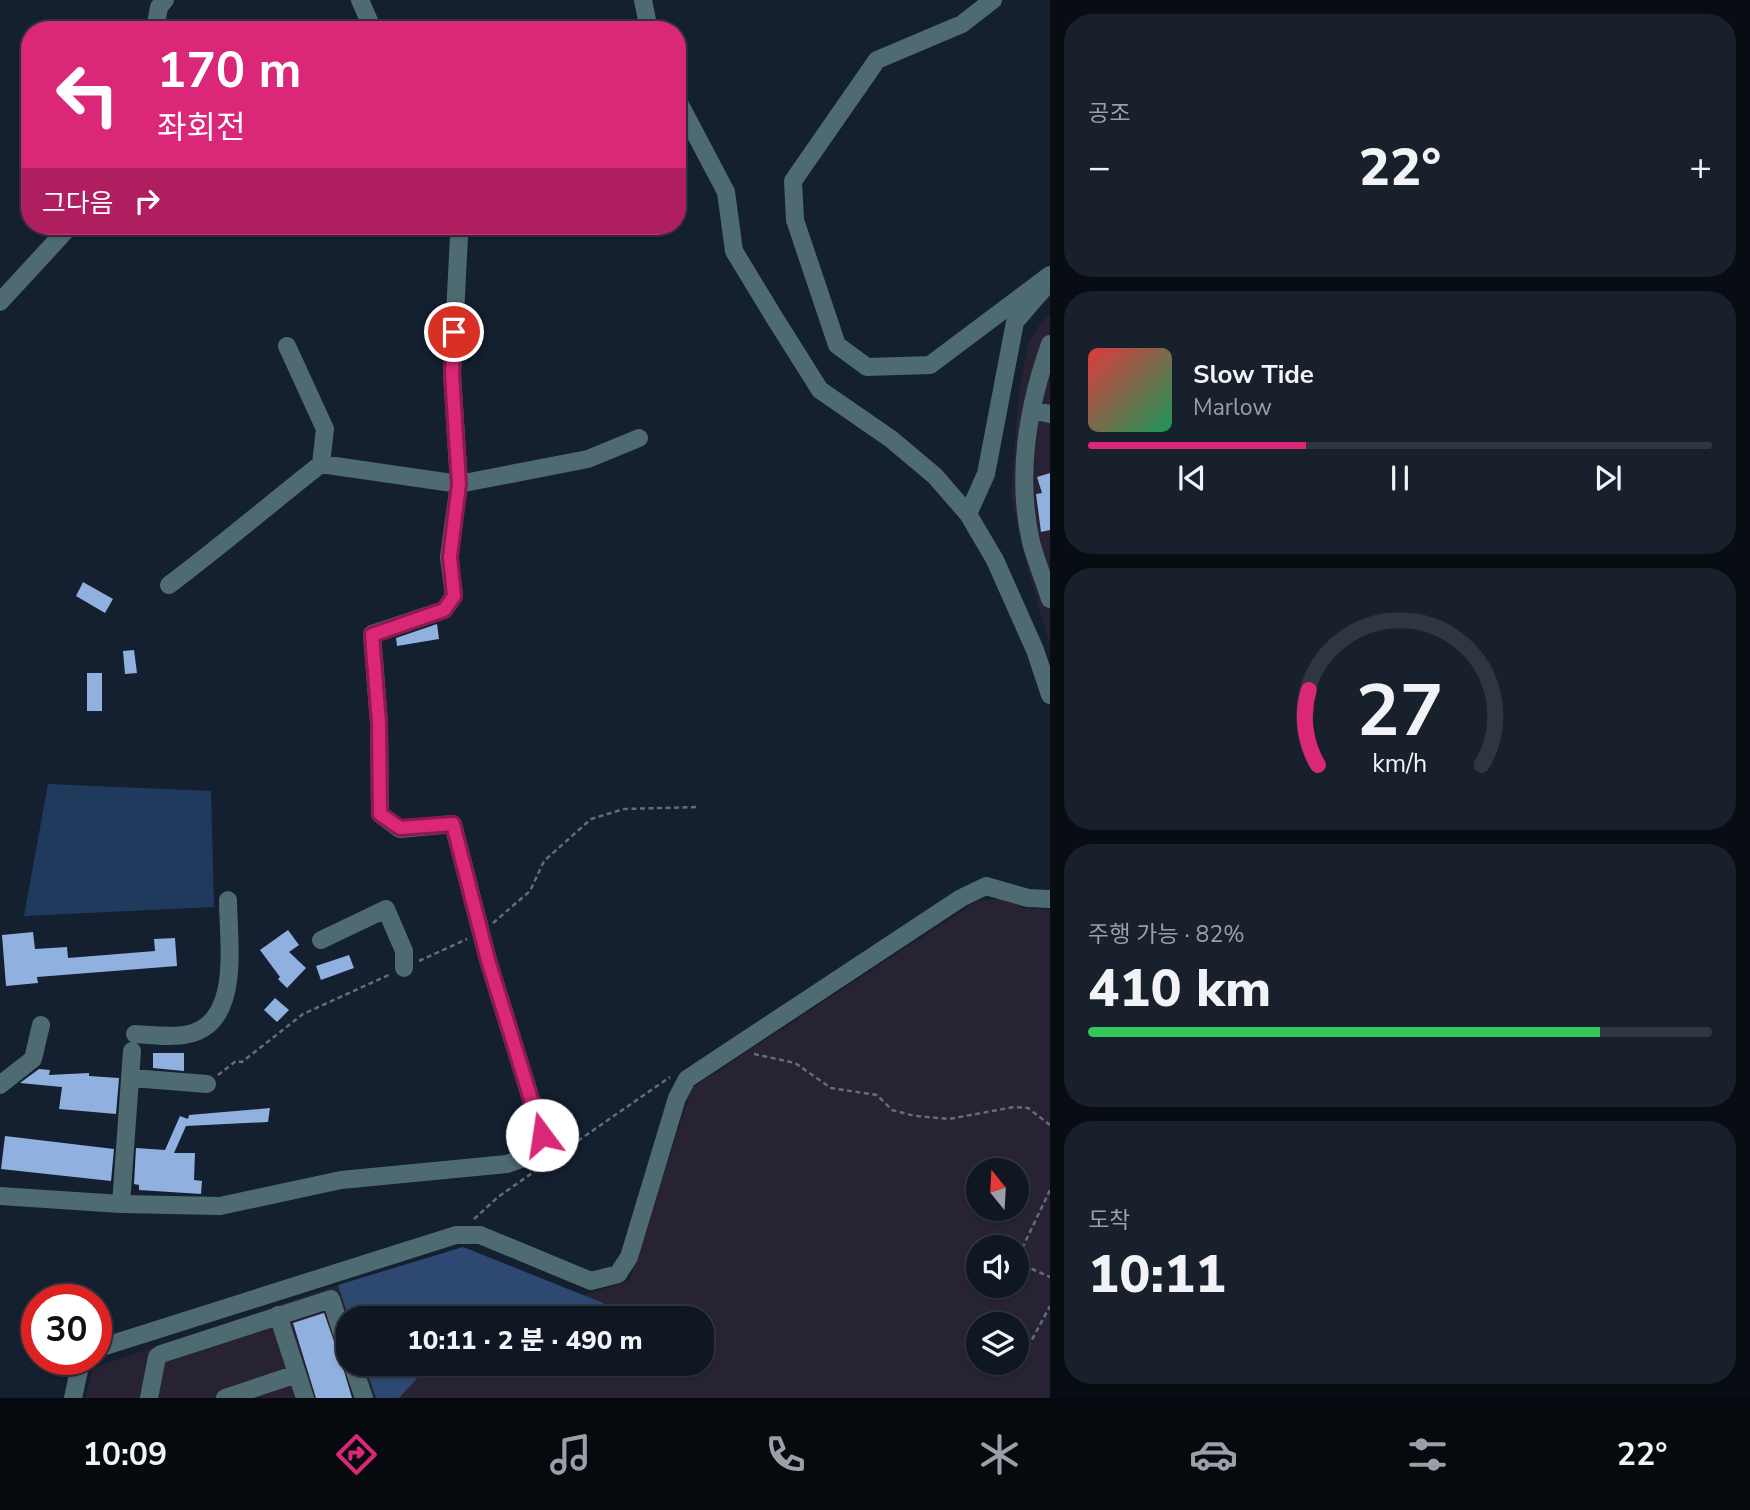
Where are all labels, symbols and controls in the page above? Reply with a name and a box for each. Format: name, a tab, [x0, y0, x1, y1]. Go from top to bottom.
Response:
text: 170 m	[157, 37, 301, 104]
icon: left	[42, 49, 133, 140]
text: 공조	[1088, 98, 1130, 129]
text: 좌회전	[157, 106, 245, 149]
text: 22°	[1359, 132, 1441, 203]
text: −	[1088, 142, 1111, 193]
text: +	[1689, 142, 1712, 193]
icon: right	[128, 182, 166, 220]
text: 그다음	[42, 186, 114, 221]
pin	[424, 302, 484, 362]
icon: arrive	[435, 313, 473, 351]
text: Slow Tide	[1193, 357, 1314, 392]
text: Marlow	[1193, 392, 1272, 423]
icon: previous	[1173, 459, 1211, 497]
icon: pause	[1381, 459, 1419, 497]
icon: next	[1589, 459, 1627, 497]
text: 27	[1356, 661, 1444, 761]
text: km/h	[1372, 747, 1428, 781]
text: 주행 가능 · 82%	[1088, 919, 1245, 950]
text: 410 km	[1088, 953, 1271, 1024]
position arrow	[505, 1098, 579, 1172]
north arrow	[966, 1158, 1029, 1222]
map controls	[966, 1158, 1029, 1375]
text: 도착	[1088, 1205, 1130, 1236]
button: sound	[966, 1235, 1029, 1298]
text: 10:11	[1088, 1239, 1226, 1310]
speed limit sign: 30	[21, 1284, 112, 1375]
button: layers	[966, 1312, 1029, 1375]
text: 10:11 · 2 분 · 490 m	[407, 1323, 643, 1358]
icon: directions	[332, 1430, 381, 1479]
icon: music	[546, 1430, 595, 1479]
icon: phone	[761, 1430, 810, 1479]
icon: climate	[975, 1430, 1024, 1479]
icon: car	[1189, 1430, 1238, 1479]
icon: filters	[1403, 1430, 1452, 1479]
text: 10:09	[83, 1433, 167, 1476]
text: 22°	[1617, 1433, 1667, 1476]

